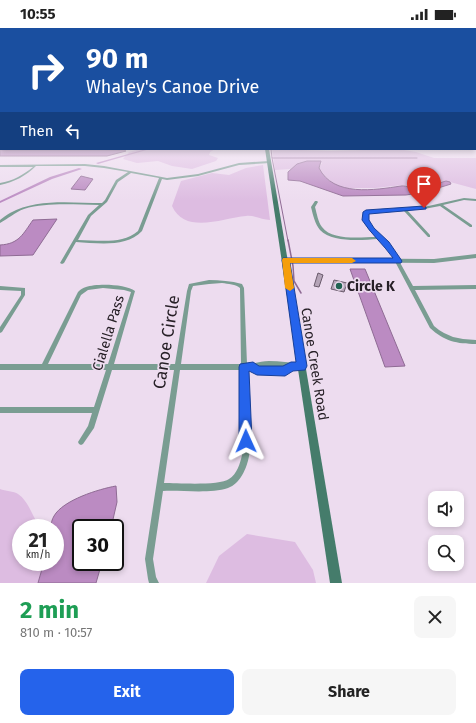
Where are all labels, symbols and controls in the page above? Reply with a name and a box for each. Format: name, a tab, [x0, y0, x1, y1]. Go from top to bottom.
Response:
text: 10:55	[20, 5, 55, 23]
text: 90 m	[86, 42, 148, 75]
icon: right	[20, 44, 72, 96]
text: Whaley's Canoe Drive	[86, 76, 259, 98]
icon: left	[62, 120, 84, 142]
text: Then	[20, 122, 54, 140]
pin	[407, 167, 441, 208]
icon: arrive	[413, 173, 435, 195]
place label: Circle K	[347, 278, 396, 295]
marker: Circle K	[334, 281, 344, 291]
street label: Cialella Pass	[89, 293, 128, 373]
street label: Canoe Circle	[149, 294, 184, 391]
street label: Canoe Creek Road	[297, 306, 332, 422]
position arrow	[225, 420, 267, 462]
map controls	[428, 491, 464, 571]
button: sound	[428, 491, 464, 527]
speed limit sign: 30	[72, 519, 124, 571]
text: 21	[28, 528, 48, 552]
button: search	[428, 535, 464, 571]
text: km/h	[26, 549, 50, 561]
text: 2 min	[20, 596, 79, 624]
button: close	[414, 596, 456, 638]
text: 810 m · 10:57	[20, 625, 92, 640]
button: Exit	[20, 669, 234, 715]
button: Share	[242, 669, 456, 715]

